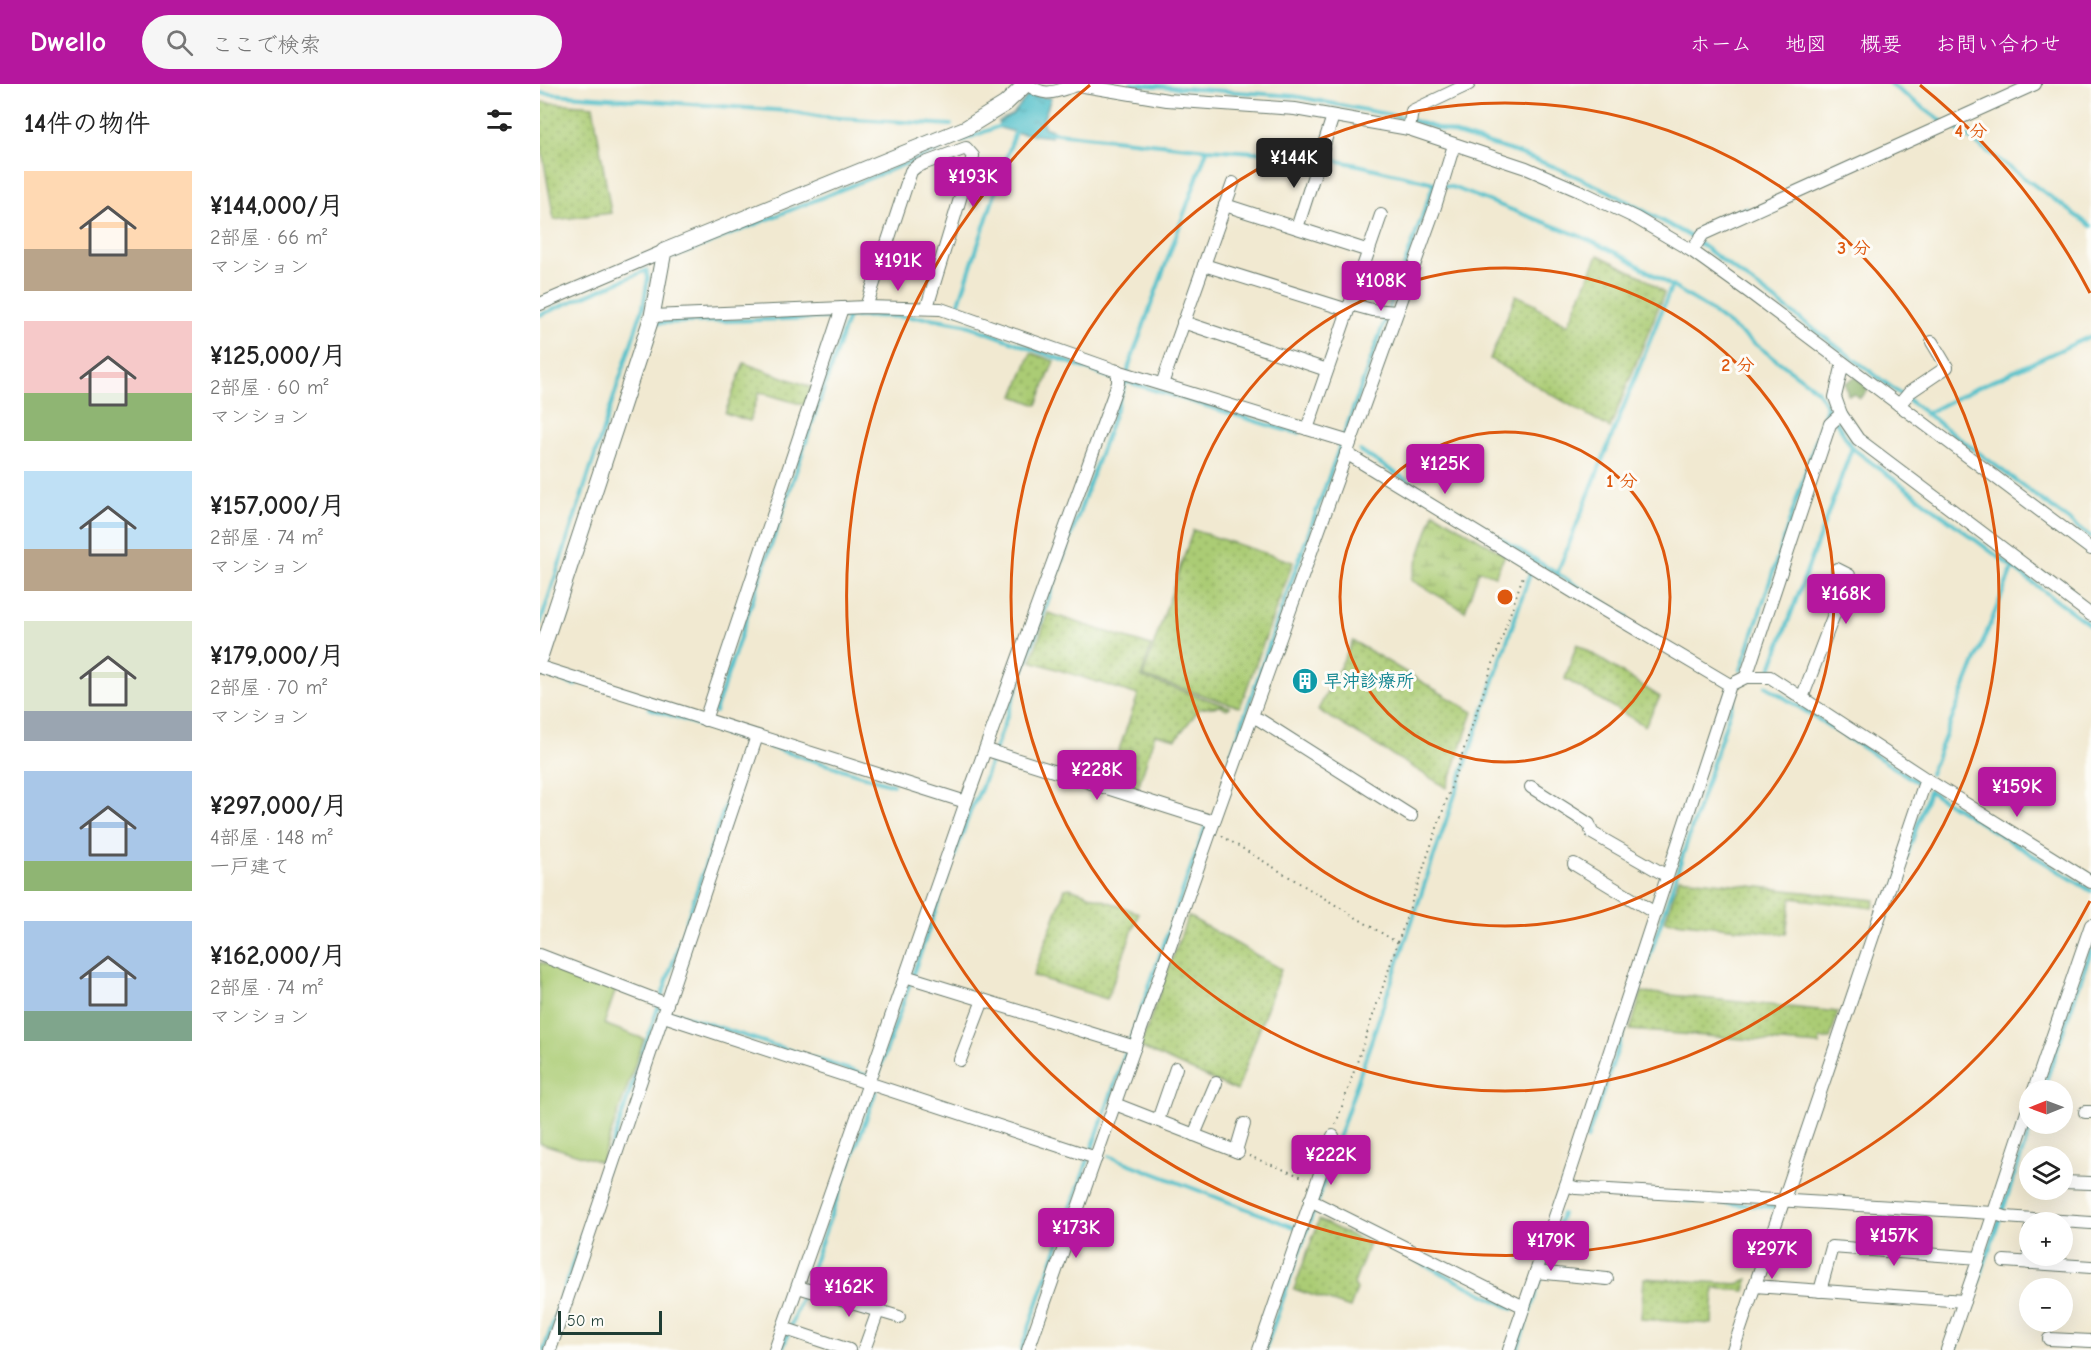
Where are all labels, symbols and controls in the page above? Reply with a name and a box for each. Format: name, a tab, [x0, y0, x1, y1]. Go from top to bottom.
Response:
search box	[142, 15, 562, 69]
text: Dwello	[30, 26, 106, 58]
icon: search	[163, 26, 196, 59]
text: ここで検索	[211, 32, 321, 58]
text: ホーム	[1690, 32, 1752, 56]
text: 地図	[1785, 32, 1827, 56]
text: 概要	[1860, 32, 1902, 56]
text: お問い合わせ	[1935, 32, 2061, 56]
icon: filters	[483, 104, 516, 137]
text: 14件の物件	[24, 109, 150, 139]
text: 4 分	[1955, 121, 1987, 142]
pin: ¥144K	[1252, 138, 1336, 189]
text: ¥144K	[1270, 146, 1318, 169]
pin: ¥193K	[931, 157, 1015, 208]
text: ¥193K	[948, 165, 998, 188]
text: ¥144,000/月	[210, 191, 344, 221]
icon: home	[72, 195, 144, 267]
text: 2部屋 · 66 m²	[210, 226, 327, 249]
text: 3 分	[1837, 238, 1871, 259]
pin: ¥191K	[856, 241, 940, 292]
text: ¥191K	[874, 249, 922, 272]
text: マンション	[210, 255, 309, 278]
pin: ¥108K	[1339, 261, 1423, 312]
text: ¥108K	[1356, 269, 1406, 292]
text: ¥125,000/月	[210, 341, 347, 371]
icon: home	[72, 345, 144, 417]
text: 2 分	[1721, 355, 1755, 376]
text: 2部屋 · 60 m²	[210, 376, 329, 399]
text: マンション	[210, 405, 309, 428]
pin: ¥125K	[1403, 444, 1487, 495]
text: ¥125K	[1420, 452, 1470, 475]
text: 1 分	[1606, 471, 1638, 492]
text: ¥157,000/月	[210, 491, 346, 521]
icon: home	[72, 495, 144, 567]
text: 2部屋 · 74 m²	[210, 526, 323, 549]
text: マンション	[210, 555, 309, 578]
pin: ¥168K	[1804, 574, 1888, 625]
text: ¥168K	[1821, 582, 1871, 605]
centre of rings	[1495, 587, 1515, 607]
text: ¥179,000/月	[210, 641, 345, 671]
icon: home	[72, 645, 144, 717]
building icon: 早沖診療所	[1290, 666, 1320, 696]
place label: 早沖診療所	[1324, 671, 1414, 692]
text: 2部屋 · 70 m²	[210, 676, 327, 699]
text: マンション	[210, 705, 309, 728]
pin: ¥228K	[1055, 750, 1139, 801]
text: ¥228K	[1071, 758, 1123, 781]
pin: ¥159K	[1975, 767, 2059, 818]
text: ¥159K	[1992, 775, 2042, 798]
text: ¥297,000/月	[210, 791, 348, 821]
icon: home	[72, 795, 144, 867]
text: 4部屋 · 148 m²	[210, 826, 333, 849]
text: 一戸建て	[210, 855, 290, 878]
text: ¥162,000/月	[210, 941, 347, 971]
icon: home	[72, 945, 144, 1017]
text: 2部屋 · 74 m²	[210, 976, 323, 999]
text: マンション	[210, 1005, 309, 1028]
north arrow	[2019, 1080, 2073, 1134]
map controls	[2019, 1080, 2073, 1332]
pin: ¥222K	[1289, 1135, 1373, 1186]
text: ¥222K	[1306, 1143, 1356, 1166]
button: layers	[2019, 1146, 2073, 1200]
pin: ¥173K	[1034, 1208, 1118, 1259]
button: +	[2019, 1212, 2073, 1266]
text: ¥173K	[1052, 1216, 1100, 1239]
pin: ¥157K	[1852, 1216, 1936, 1267]
pin: ¥179K	[1509, 1221, 1593, 1272]
text: ¥157K	[1870, 1224, 1918, 1247]
text: ¥179K	[1527, 1229, 1575, 1252]
pin: ¥297K	[1730, 1229, 1814, 1280]
text: ¥297K	[1747, 1237, 1797, 1260]
pin: ¥162K	[807, 1267, 891, 1318]
text: ¥162K	[824, 1275, 874, 1298]
button: −	[2019, 1278, 2073, 1332]
scale bar	[558, 1308, 662, 1336]
text: 50 m	[567, 1312, 604, 1330]

